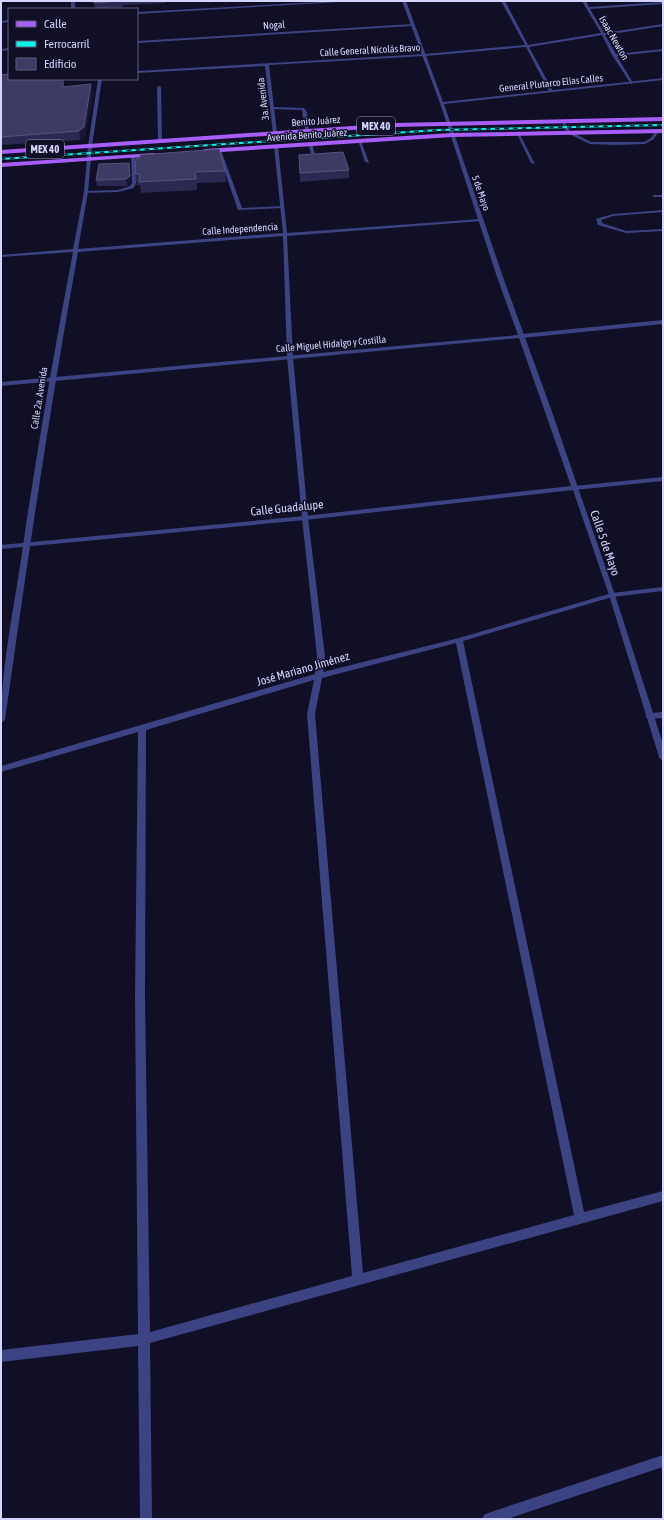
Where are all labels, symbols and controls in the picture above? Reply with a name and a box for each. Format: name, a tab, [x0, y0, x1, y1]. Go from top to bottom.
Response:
legend	[8, 8, 138, 80]
street label: Isaac Newton	[597, 14, 631, 62]
text: Calle	[44, 17, 67, 31]
street label: Nogal	[263, 19, 286, 31]
text: Ferrocarril	[44, 37, 91, 51]
street label: Calle General Nicolás Bravo	[319, 42, 421, 58]
text: Edificio	[44, 57, 77, 71]
street label: General Plutarco Elías Calles	[498, 72, 604, 94]
street label: 3a. Avenida	[255, 77, 271, 121]
street label: Benito Juárez	[291, 114, 341, 128]
road number: MEX 40	[357, 117, 395, 135]
street label: Avenida Benito Juárez	[267, 127, 348, 143]
road number: MEX 40	[26, 140, 64, 158]
street label: 5 de Mayo	[470, 174, 492, 212]
street label: Calle Independencia	[202, 221, 279, 237]
street label: Calle Miguel Hidalgo y Costilla	[275, 334, 387, 354]
street label: Calle 2a. Avenida	[29, 366, 49, 430]
street label: Calle Guadalupe	[250, 497, 324, 519]
street label: Calle 5 de Mayo	[587, 508, 623, 578]
street label: José Mariano Jiménez	[255, 649, 352, 689]

